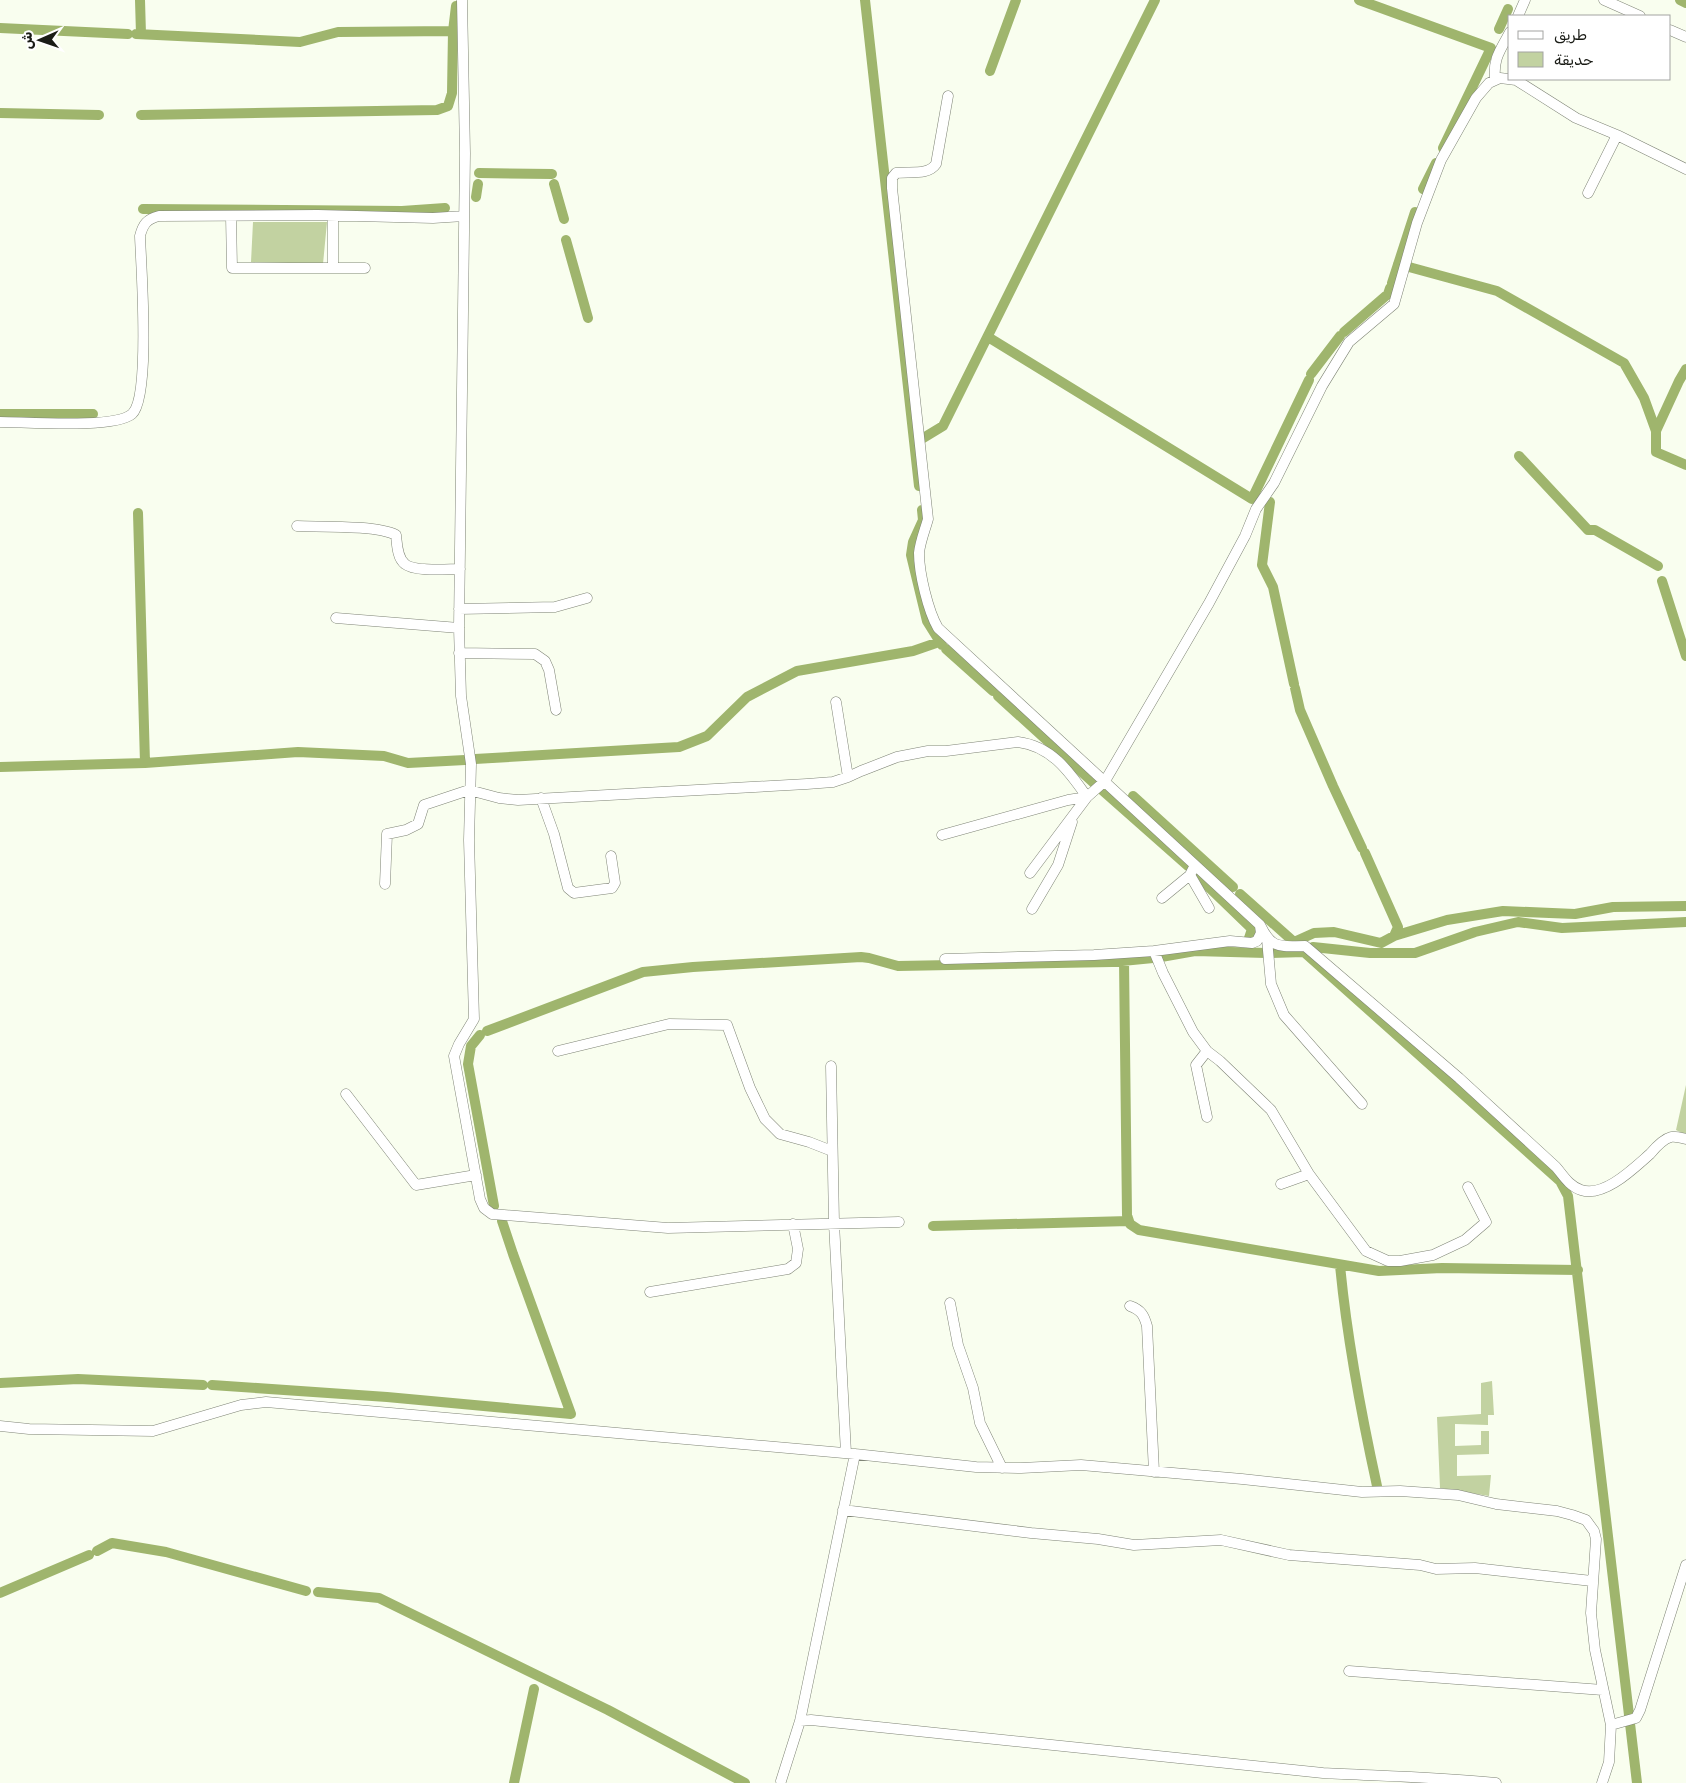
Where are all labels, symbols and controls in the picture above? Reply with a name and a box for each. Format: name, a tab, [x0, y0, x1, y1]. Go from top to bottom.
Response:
north arrow	[15, 15, 65, 65]
legend	[1508, 15, 1671, 80]
text: طريق	[1554, 26, 1587, 44]
text: ش	[19, 31, 36, 50]
text: حديقة	[1554, 51, 1594, 69]

